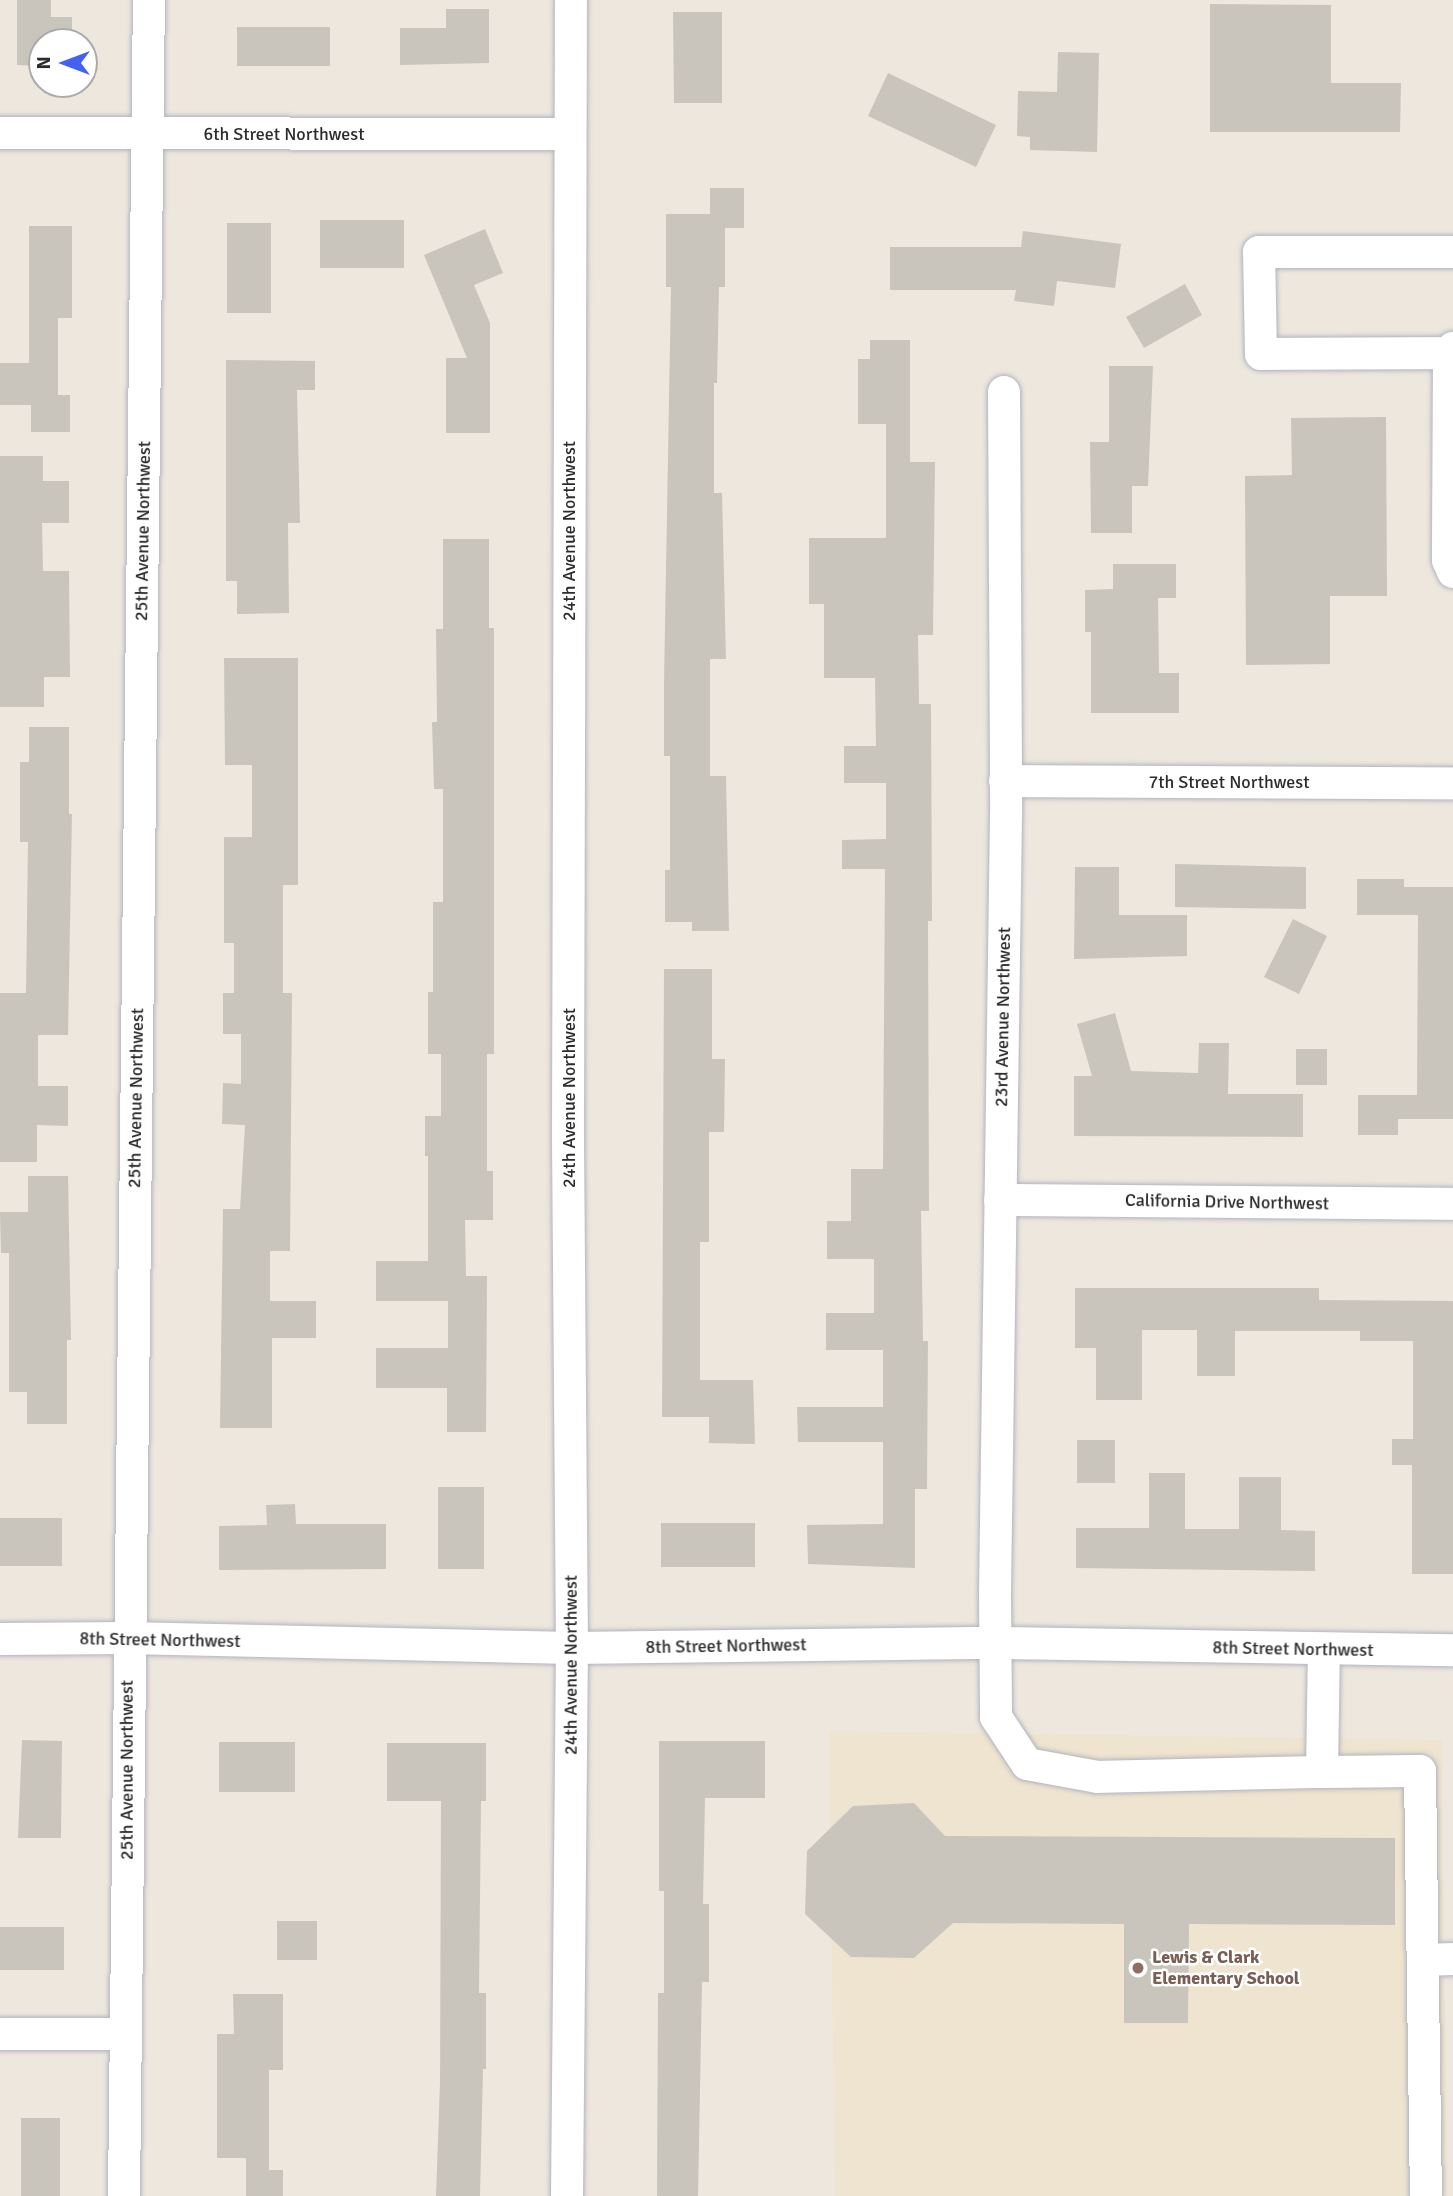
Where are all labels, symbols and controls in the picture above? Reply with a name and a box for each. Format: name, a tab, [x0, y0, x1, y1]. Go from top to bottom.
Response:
north arrow	[28, 28, 98, 98]
text: N	[32, 56, 56, 70]
street label: 6th Street Northwest	[203, 123, 365, 145]
street label: 25th Avenue Northwest	[131, 441, 155, 621]
street label: 24th Avenue Northwest	[558, 441, 580, 621]
street label: 7th Street Northwest	[1148, 771, 1310, 793]
street label: 23rd Avenue Northwest	[991, 927, 1015, 1107]
street label: 25th Avenue Northwest	[124, 1008, 148, 1188]
street label: 24th Avenue Northwest	[558, 1008, 580, 1188]
street label: California Drive Northwest	[1125, 1189, 1329, 1215]
street label: 24th Avenue Northwest	[560, 1575, 582, 1755]
street label: 8th Street Northwest	[79, 1628, 241, 1652]
street label: 8th Street Northwest	[645, 1634, 807, 1658]
street label: 8th Street Northwest	[1212, 1637, 1374, 1661]
street label: 25th Avenue Northwest	[116, 1680, 138, 1860]
place label: Lewis & Clark Elementary School	[1152, 1947, 1299, 1990]
marker: Lewis & Clark Elementary School	[1130, 1960, 1146, 1976]

